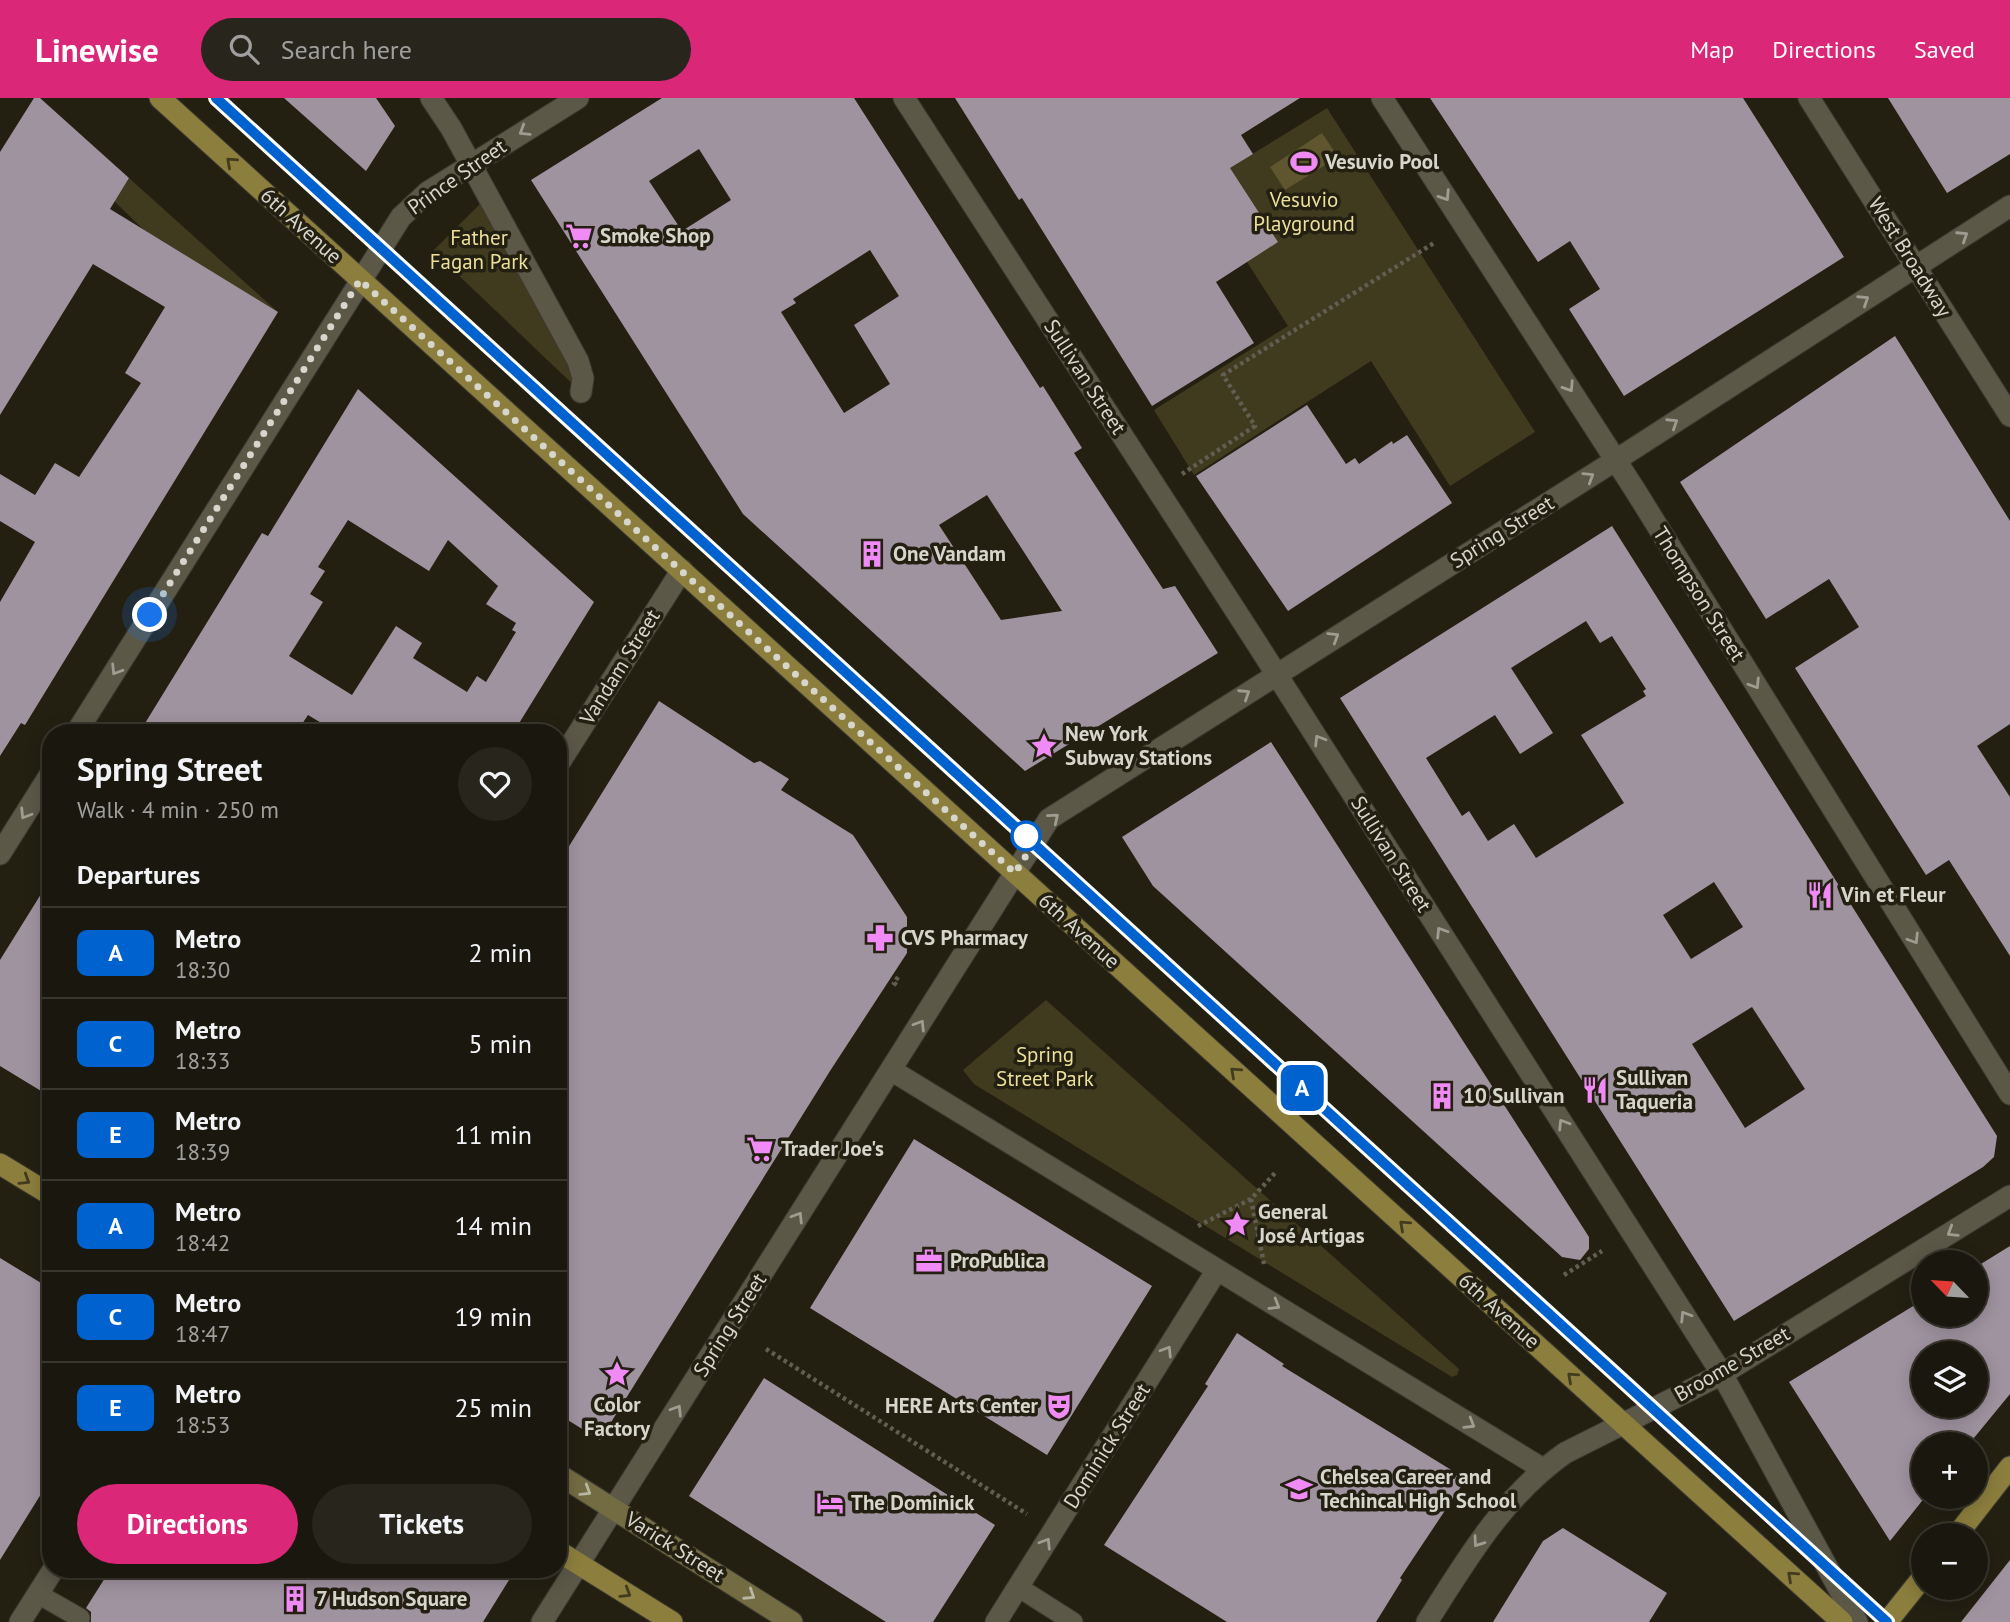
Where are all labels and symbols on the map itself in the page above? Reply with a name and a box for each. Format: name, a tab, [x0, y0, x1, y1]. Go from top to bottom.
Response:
one-way arrow	[518, 123, 531, 136]
street label: Prince Street	[402, 133, 511, 220]
sports icon: Vesuvio Pool	[1289, 147, 1319, 177]
place label: Vesuvio Pool	[1324, 148, 1440, 175]
one-way arrow	[226, 158, 239, 171]
street label: 6th Avenue	[255, 182, 348, 269]
park label: Vesuvio Playground	[1253, 186, 1355, 237]
one-way arrow	[1437, 189, 1450, 202]
street label: West Broadway	[1863, 192, 1958, 322]
supermarket icon: Smoke Shop	[564, 221, 594, 251]
place label: Smoke Shop	[600, 222, 711, 249]
park label: Father Fagan Park	[430, 224, 528, 275]
one-way arrow	[1955, 232, 1968, 245]
one-way arrow	[1857, 295, 1870, 308]
street label: Sullivan Street	[1038, 314, 1133, 439]
one-way arrow	[1561, 380, 1574, 393]
one-way arrow	[1666, 419, 1679, 432]
one-way arrow	[1582, 473, 1595, 486]
street label: Spring Street	[1445, 489, 1559, 574]
street label: Thompson Street	[1647, 521, 1752, 666]
building icon: One Vandam	[857, 539, 887, 569]
place label: One Vandam	[893, 540, 1006, 567]
your location	[132, 597, 167, 632]
street label: Vandam Street	[573, 604, 666, 730]
one-way arrow	[1327, 632, 1340, 645]
one-way arrow	[111, 662, 124, 675]
one-way arrow	[1747, 676, 1760, 689]
one-way arrow	[1237, 690, 1250, 703]
place label: New York Subway Stations	[1065, 720, 1212, 771]
place icon: New York Subway Stations	[1029, 731, 1059, 761]
one-way arrow	[1315, 735, 1328, 748]
street label: Sullivan Street	[1345, 791, 1438, 917]
one-way arrow	[21, 806, 34, 819]
one-way arrow	[1046, 813, 1059, 826]
unlabelled marker	[1011, 821, 1041, 851]
restaurant icon: Vin et Fleur	[1805, 880, 1835, 910]
place label: Vin et Fleur	[1840, 881, 1946, 908]
street label: 6th Avenue	[1033, 887, 1126, 974]
pharmacy icon: CVS Pharmacy	[865, 923, 895, 953]
place label: CVS Pharmacy	[901, 924, 1029, 951]
one-way arrow	[1437, 927, 1450, 940]
one-way arrow	[1906, 932, 1919, 945]
one-way arrow	[911, 1019, 924, 1032]
park label: Spring Street Park	[996, 1041, 1094, 1092]
place label: Sullivan Taqueria	[1616, 1064, 1693, 1115]
line badge: A	[1279, 1065, 1325, 1111]
one-way arrow	[1230, 1068, 1243, 1080]
restaurant icon: Sullivan Taqueria	[1580, 1075, 1610, 1105]
building icon: 10 Sullivan	[1427, 1081, 1457, 1111]
place label: 10 Sullivan	[1463, 1082, 1564, 1109]
one-way arrow	[1559, 1119, 1572, 1132]
supermarket icon: Trader Joe's	[745, 1134, 775, 1164]
place label: Trader Joe's	[781, 1135, 884, 1162]
one-way arrow	[18, 1171, 31, 1184]
place label: General José Artigas	[1257, 1198, 1365, 1249]
place icon: General José Artigas	[1222, 1209, 1252, 1239]
one-way arrow	[790, 1212, 803, 1225]
one-way arrow	[1399, 1220, 1412, 1233]
one-way arrow	[1946, 1223, 1959, 1236]
office icon: ProPublica	[914, 1246, 944, 1276]
place label: ProPublica	[950, 1247, 1045, 1274]
north arrow	[1911, 1250, 1988, 1326]
street label: 6th Avenue	[1453, 1267, 1546, 1354]
street label: Spring Street	[687, 1268, 772, 1382]
one-way arrow	[1268, 1297, 1281, 1310]
one-way arrow	[1681, 1311, 1694, 1324]
street label: Broome Street	[1669, 1320, 1794, 1407]
one-way arrow	[1158, 1345, 1171, 1358]
place icon: Color Factory	[602, 1359, 632, 1389]
one-way arrow	[1567, 1373, 1580, 1386]
street label: Dominick Street	[1057, 1378, 1156, 1513]
place label: Color Factory	[584, 1391, 651, 1442]
theatre icon: HERE Arts Center	[1044, 1391, 1074, 1421]
place label: HERE Arts Center	[885, 1392, 1039, 1419]
one-way arrow	[669, 1404, 682, 1417]
one-way arrow	[1462, 1416, 1475, 1429]
place label: Chelsea Career and Techincal High School	[1320, 1463, 1517, 1514]
school or university icon: Chelsea Career and Techincal High School	[1284, 1474, 1314, 1504]
one-way arrow	[579, 1483, 592, 1496]
hotel icon: The Dominick	[815, 1488, 845, 1518]
place label: The Dominick	[851, 1489, 975, 1516]
street label: Varick Street	[620, 1505, 730, 1588]
one-way arrow	[1474, 1534, 1486, 1547]
one-way arrow	[1037, 1538, 1050, 1551]
one-way arrow	[1787, 1572, 1800, 1584]
building icon: 7 Hudson Square	[280, 1584, 310, 1614]
one-way arrow	[618, 1584, 631, 1597]
place label: 7 Hudson Square	[316, 1585, 467, 1612]
one-way arrow	[742, 1587, 755, 1599]

